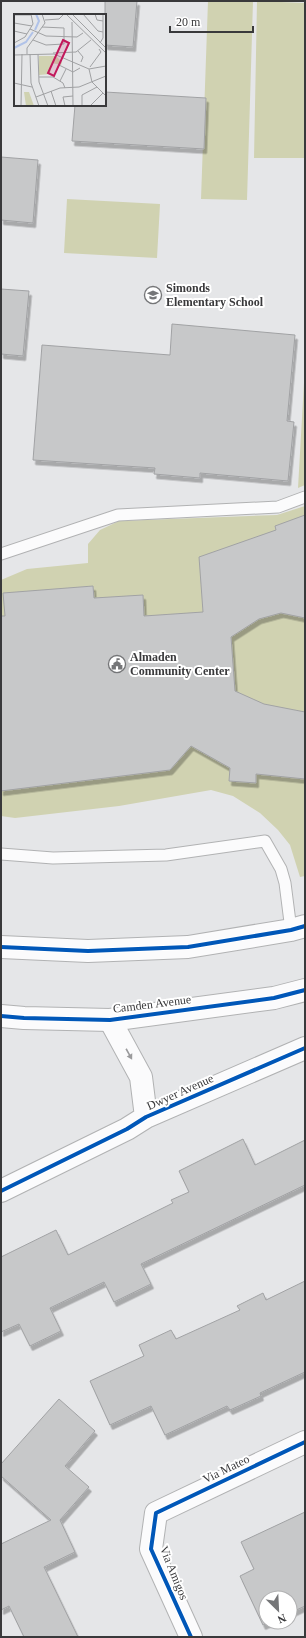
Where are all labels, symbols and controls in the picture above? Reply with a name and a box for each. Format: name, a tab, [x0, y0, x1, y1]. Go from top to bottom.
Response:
scale bar	[170, 8, 253, 34]
inset map	[14, 14, 106, 106]
text: 20 m	[176, 15, 201, 29]
place label: Simonds Elementary School	[166, 281, 264, 309]
school or university icon: Simonds Elementary School	[143, 285, 163, 305]
place label: Almaden Community Center	[130, 650, 230, 678]
public building icon: Almaden Community Center	[107, 654, 127, 674]
street label: Camden Avenue	[112, 992, 192, 1016]
one-way arrow	[125, 1048, 132, 1060]
street label: Dwyer Avenue	[145, 1071, 215, 1113]
street label: Via Mateo	[200, 1452, 252, 1486]
street label: Via Amigos	[157, 1544, 191, 1602]
north arrow	[258, 1590, 298, 1630]
text: N	[276, 1612, 288, 1626]

